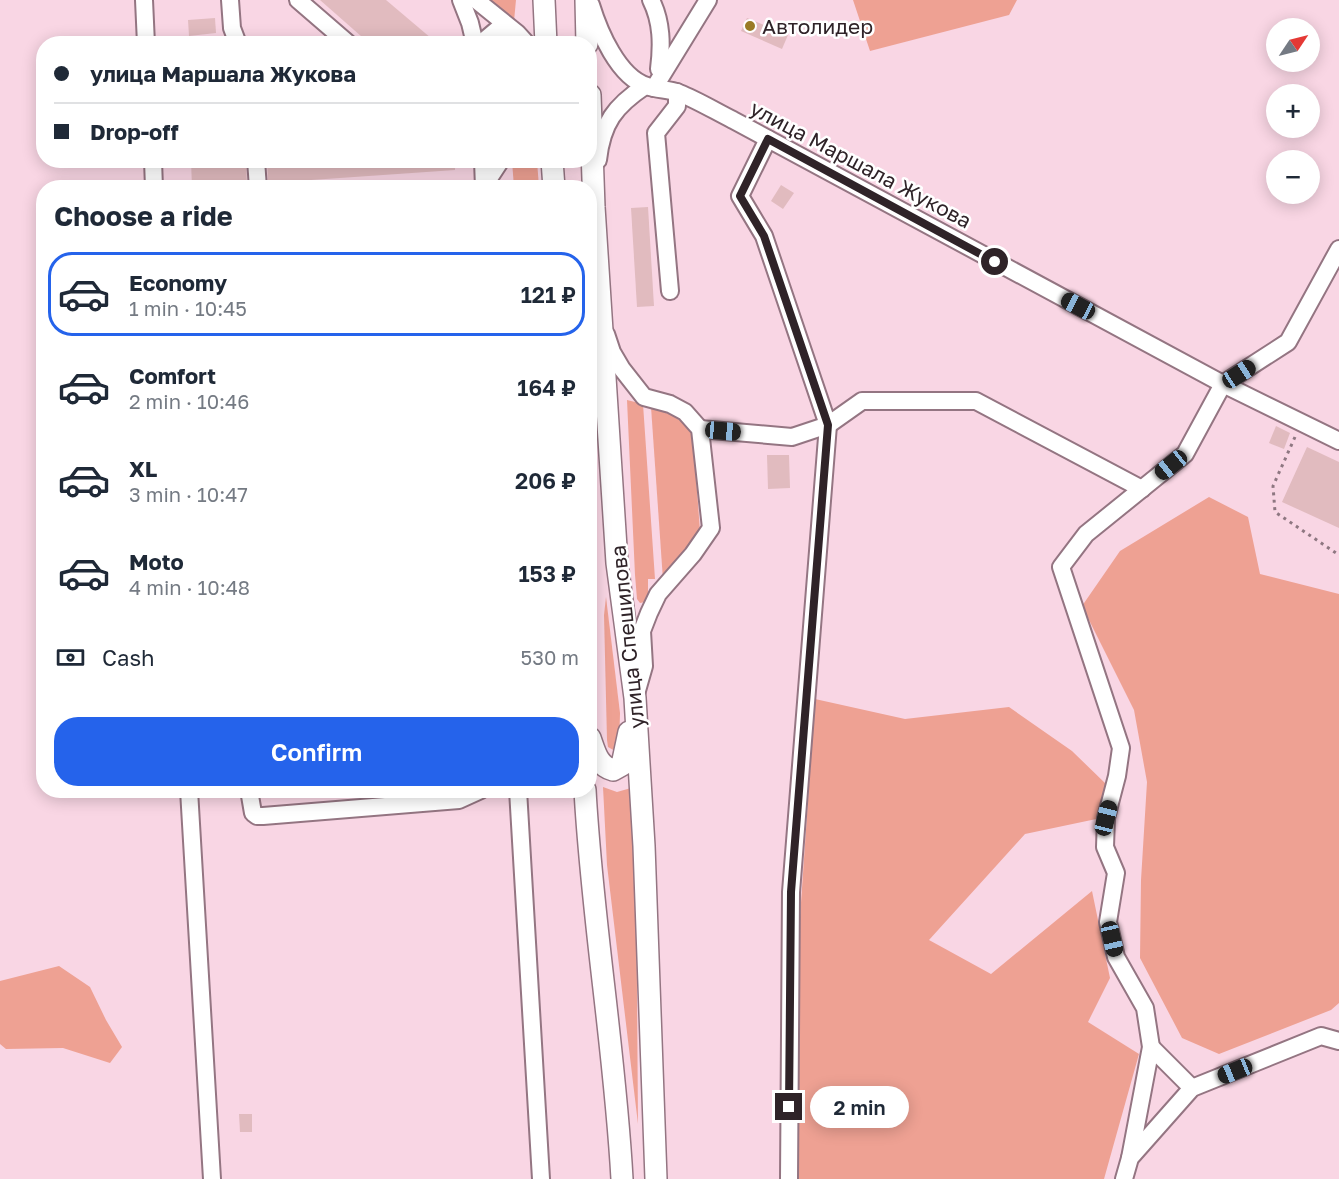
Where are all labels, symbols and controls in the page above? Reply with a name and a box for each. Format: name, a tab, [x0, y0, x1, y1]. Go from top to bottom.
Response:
place label: Автолидер	[762, 13, 873, 39]
north arrow	[1266, 18, 1320, 72]
map controls	[1266, 18, 1320, 204]
marker: Автолидер	[743, 19, 757, 33]
text: улица Маршала Жукова	[90, 60, 356, 87]
button: +	[1266, 84, 1320, 138]
street label: улица Маршала Жукова	[746, 95, 976, 233]
text: Drop-off	[90, 118, 179, 145]
button: −	[1266, 150, 1320, 204]
text: Choose a ride	[54, 200, 233, 232]
route start	[981, 248, 1008, 275]
icon: car	[57, 267, 111, 321]
text: Economy	[129, 269, 227, 296]
text: 121 ₽	[521, 281, 576, 308]
car	[1058, 290, 1098, 322]
text: 1 min · 10:45	[129, 296, 247, 320]
car	[1219, 357, 1259, 391]
icon: car	[57, 360, 111, 414]
text: Comfort	[129, 362, 216, 389]
text: 164 ₽	[517, 374, 576, 401]
text: 2 min · 10:46	[129, 389, 249, 413]
car	[704, 420, 742, 442]
car	[1151, 447, 1191, 483]
icon: car	[57, 453, 111, 507]
text: XL	[129, 455, 157, 482]
text: 206 ₽	[515, 467, 576, 494]
text: 3 min · 10:47	[129, 482, 248, 506]
street label: улица Спешилова	[604, 544, 650, 730]
icon: car	[57, 546, 111, 600]
text: Moto	[129, 548, 184, 575]
text: 153 ₽	[518, 560, 576, 587]
text: 4 min · 10:48	[129, 575, 250, 599]
icon: cash	[54, 641, 87, 674]
text: Cash	[102, 644, 155, 671]
text: 530 m	[521, 645, 579, 669]
button: Confirm	[54, 717, 579, 786]
car	[1093, 798, 1119, 838]
car	[1099, 919, 1125, 959]
car	[1215, 1056, 1255, 1086]
callout: 2 min	[810, 1086, 909, 1128]
route end	[775, 1093, 802, 1120]
text: 2 min	[834, 1095, 886, 1119]

